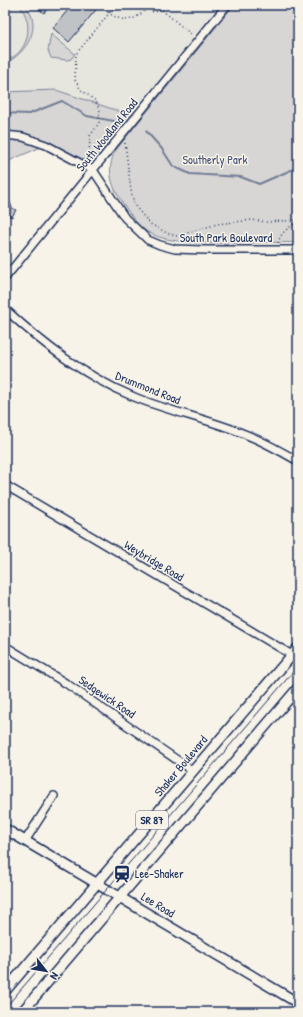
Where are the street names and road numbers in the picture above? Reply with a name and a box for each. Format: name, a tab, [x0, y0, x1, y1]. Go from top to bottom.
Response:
street label: South Woodland Road	[72, 94, 141, 175]
street label: South Park Boulevard	[180, 229, 273, 246]
street label: Drummond Road	[113, 367, 184, 408]
street label: Weybridge Road	[121, 536, 187, 585]
street label: Sedgewick Road	[75, 671, 139, 722]
street label: Shaker Boulevard	[150, 731, 211, 800]
road number: SR 87	[136, 811, 168, 829]
street label: Lee Road	[138, 888, 179, 921]

